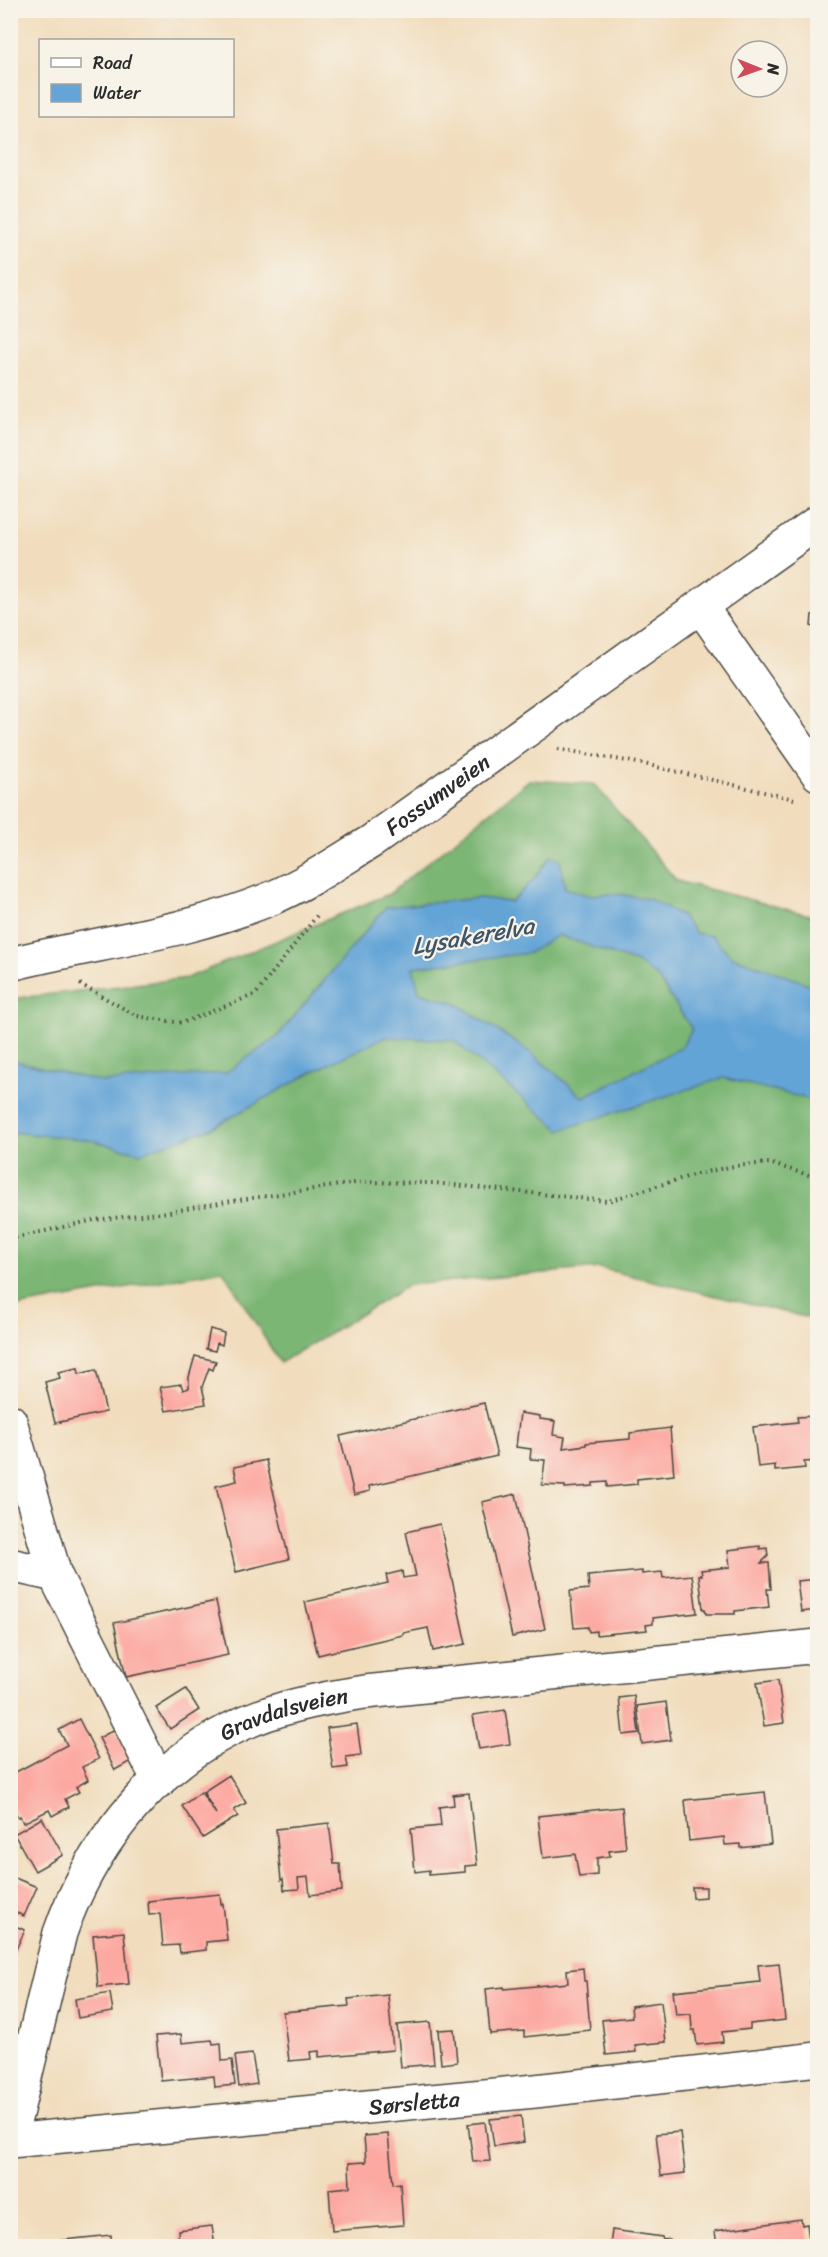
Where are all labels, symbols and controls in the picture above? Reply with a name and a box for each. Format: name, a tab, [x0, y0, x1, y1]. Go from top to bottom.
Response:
legend	[39, 39, 234, 117]
north arrow	[729, 39, 789, 99]
text: Road	[93, 47, 133, 79]
text: N	[759, 62, 788, 76]
text: Water	[93, 77, 142, 109]
street label: Fossumveien	[376, 743, 498, 846]
water label: Lysakerelva	[409, 904, 539, 967]
street label: Gravdalsveien	[212, 1675, 351, 1751]
street label: Sørsletta	[367, 2079, 462, 2126]

